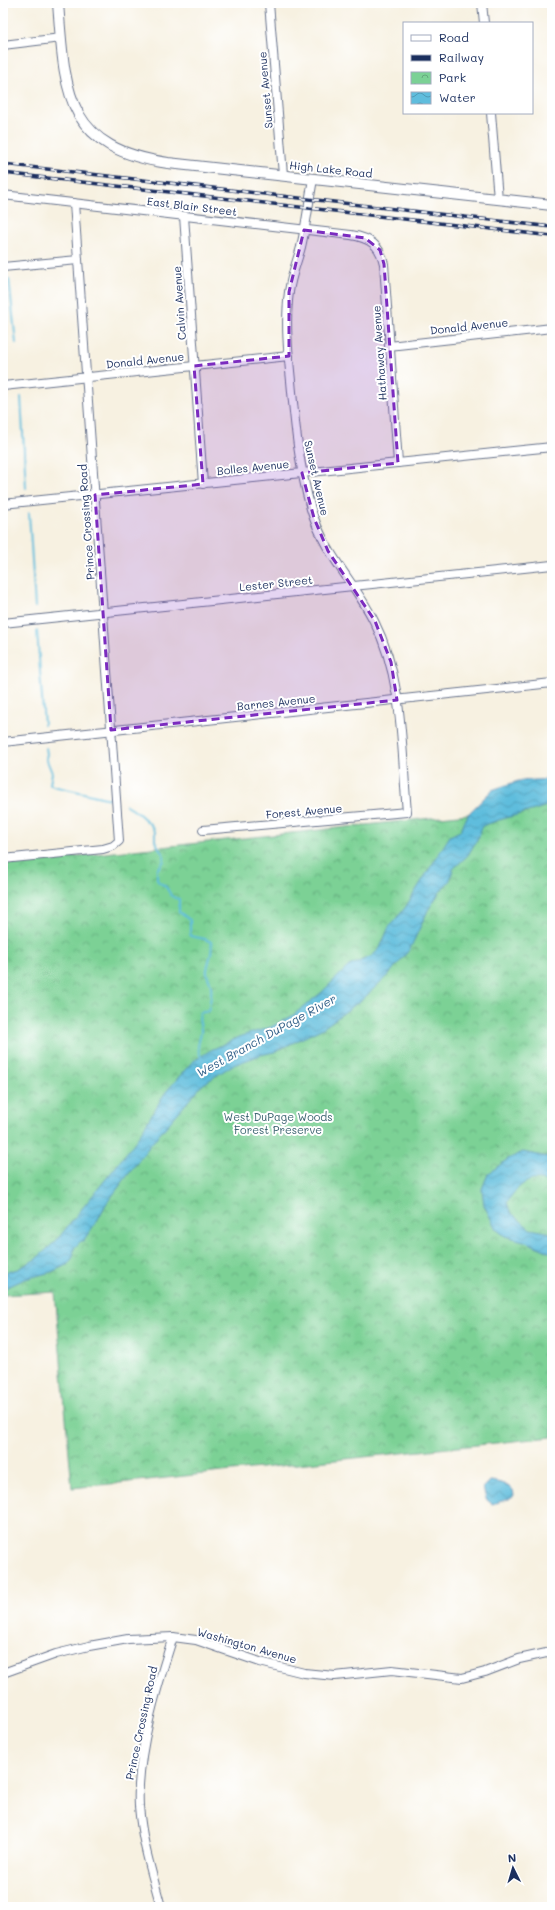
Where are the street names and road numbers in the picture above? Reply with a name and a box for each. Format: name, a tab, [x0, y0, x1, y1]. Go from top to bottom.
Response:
street label: Sunset Avenue	[254, 51, 276, 129]
street label: High Lake Road	[289, 157, 373, 181]
street label: East Blair Street	[146, 193, 238, 219]
street label: Calvin Avenue	[169, 265, 189, 341]
street label: Hathaway Avenue	[368, 305, 390, 401]
street label: Donald Avenue	[429, 314, 509, 338]
street label: Donald Avenue	[105, 348, 185, 372]
street label: Sunset Avenue	[301, 439, 333, 517]
street label: Bolles Avenue	[216, 456, 290, 478]
street label: Prince Crossing Road	[74, 464, 98, 580]
street label: Lester Street	[239, 572, 314, 594]
street label: Barnes Avenue	[236, 690, 316, 714]
street label: Forest Avenue	[265, 800, 343, 822]
street label: Washington Avenue	[195, 1624, 299, 1666]
street label: Prince Crossing Road	[122, 1665, 160, 1781]

